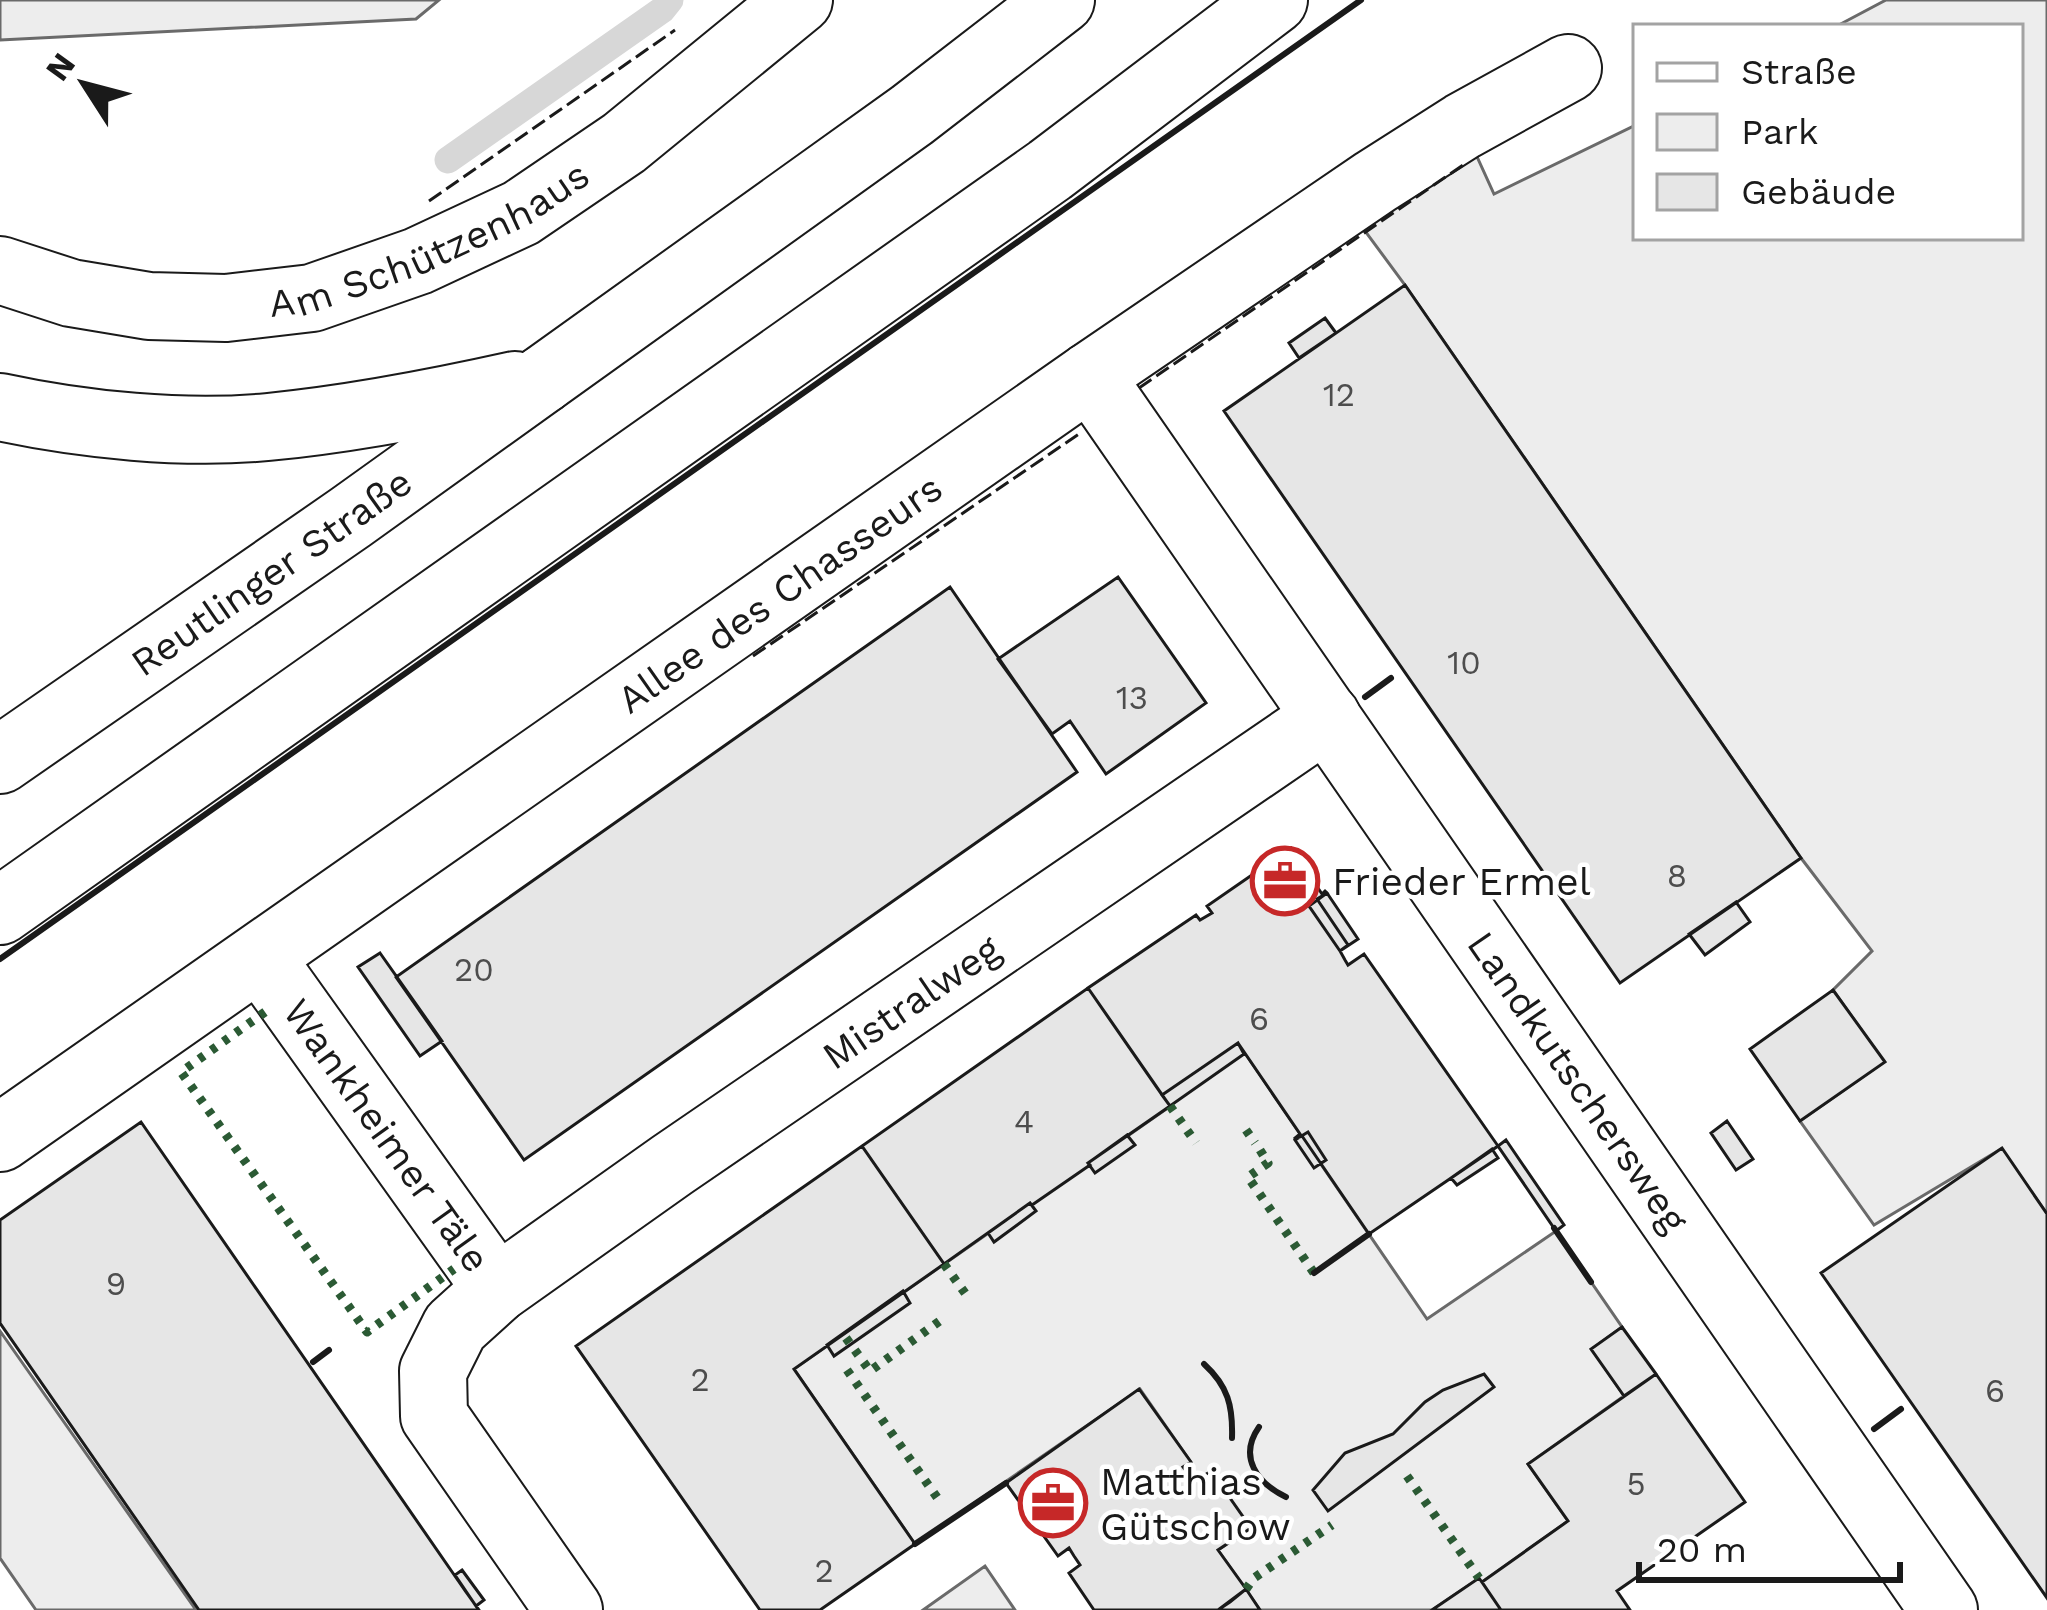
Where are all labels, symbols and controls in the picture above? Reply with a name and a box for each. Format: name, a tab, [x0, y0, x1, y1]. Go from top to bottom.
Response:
north arrow	[24, 24, 144, 144]
legend	[1633, 24, 2023, 240]
text: N	[37, 45, 83, 88]
text: Straße	[1741, 51, 1857, 93]
text: Park	[1741, 111, 1818, 153]
street label: Am Schützenhaus	[267, 151, 597, 325]
text: Gebäude	[1741, 171, 1896, 213]
house number: 12	[1323, 375, 1355, 414]
street label: Reutlinger Straße	[122, 459, 420, 685]
street label: Allee des Chasseurs	[609, 464, 950, 722]
house number: 10	[1447, 643, 1481, 682]
house number: 13	[1116, 678, 1148, 717]
office icon: Frieder Ermel	[1250, 846, 1320, 916]
house number: 8	[1667, 856, 1687, 895]
place label: Frieder Ermel	[1332, 859, 1591, 904]
street label: Landkutschersweg	[1459, 923, 1698, 1241]
street label: Mistralweg	[814, 925, 1008, 1078]
house number: 20	[454, 950, 494, 989]
street label: Wankheimer Täle	[275, 990, 500, 1280]
house number: 6	[1249, 999, 1269, 1038]
house number: 4	[1014, 1102, 1034, 1141]
house number: 9	[106, 1264, 126, 1303]
house number: 2	[690, 1360, 710, 1399]
house number: 6	[1985, 1371, 2005, 1410]
place label: Matthias Gütschow	[1100, 1459, 1291, 1549]
house number: 5	[1626, 1464, 1646, 1503]
office icon: Matthias Gütschow	[1018, 1468, 1088, 1538]
scale bar	[1639, 1508, 1900, 1582]
text: 20 m	[1657, 1529, 1747, 1571]
house number: 2	[814, 1551, 834, 1590]

